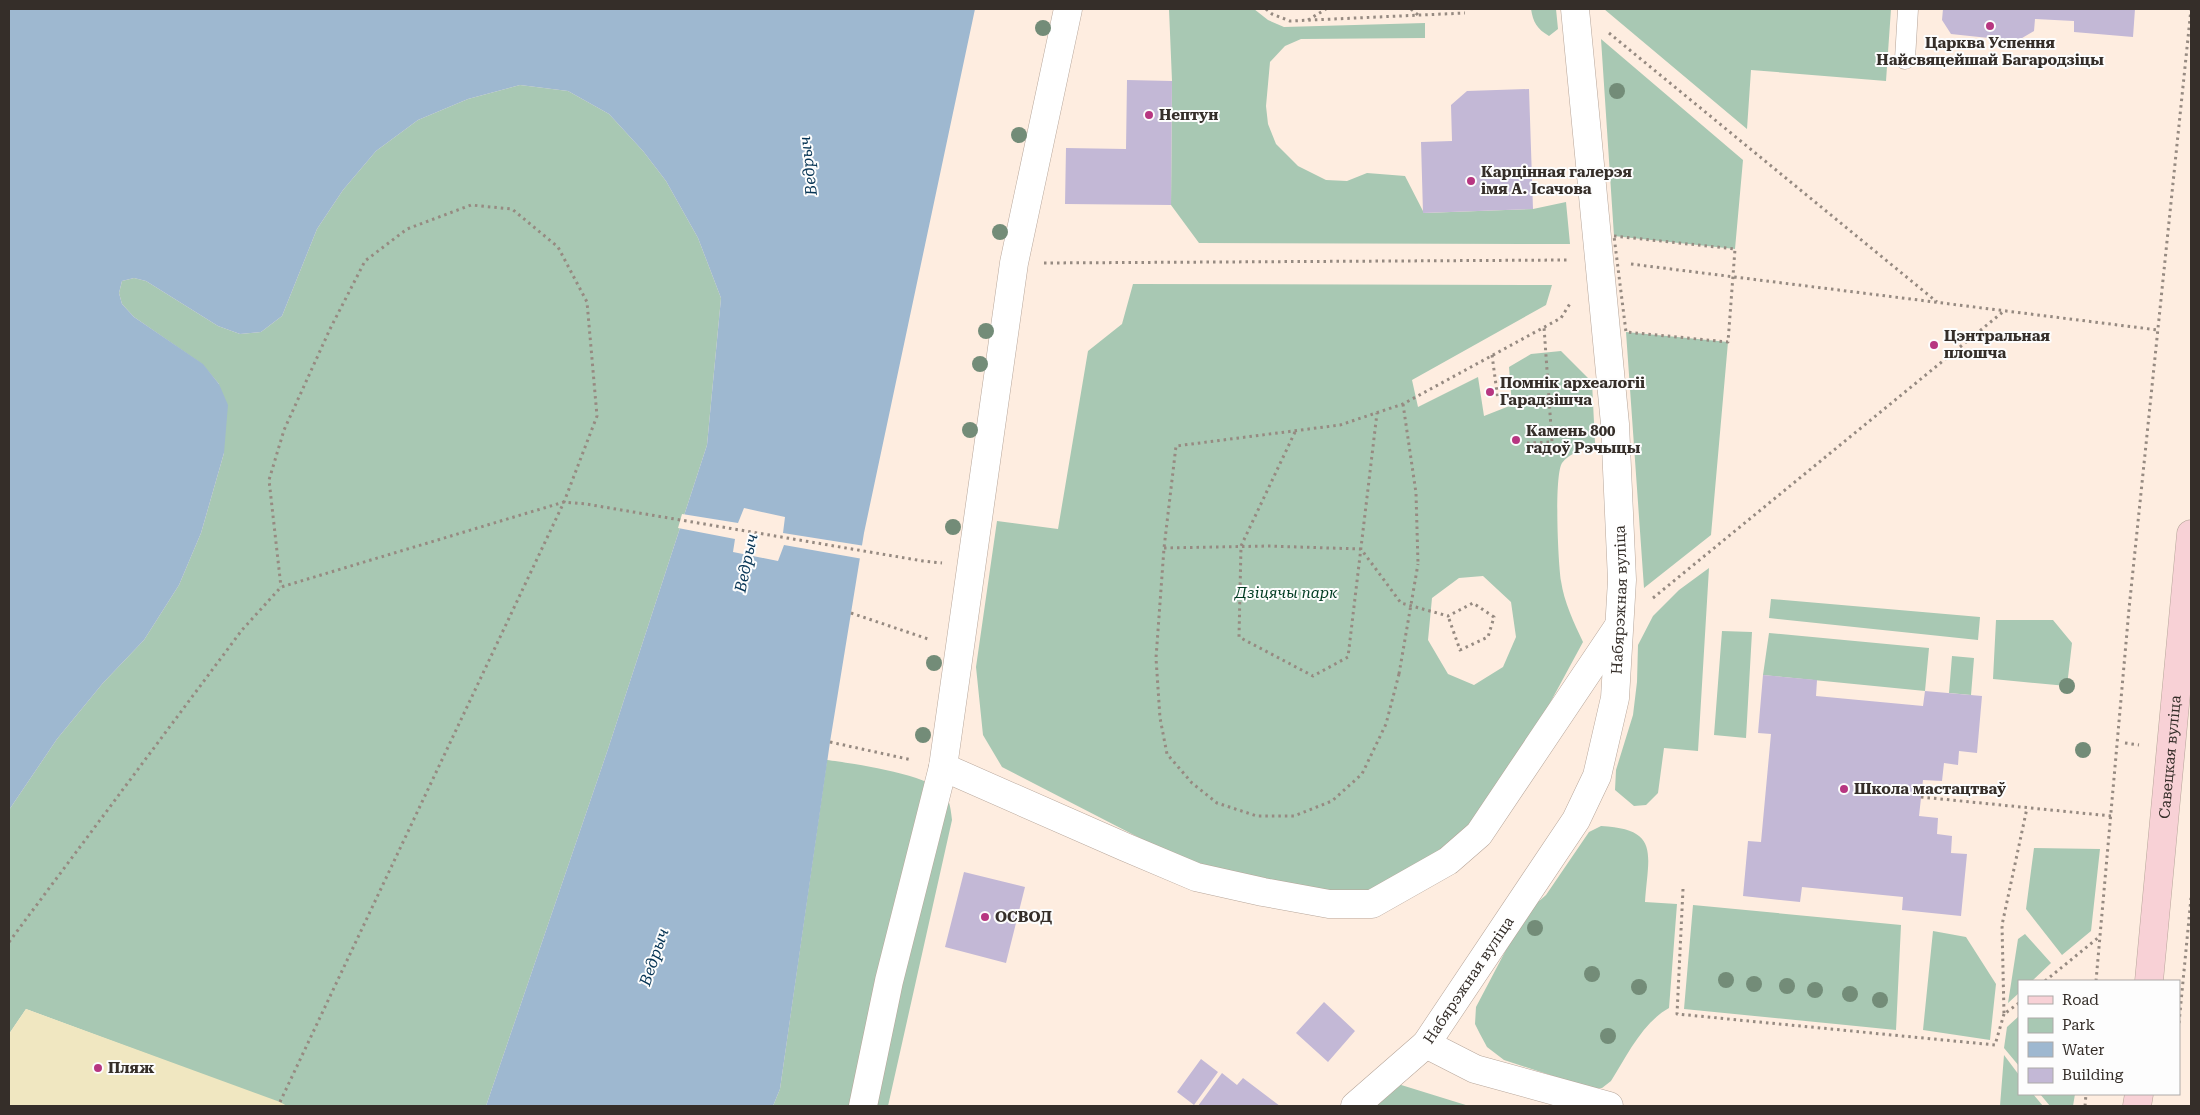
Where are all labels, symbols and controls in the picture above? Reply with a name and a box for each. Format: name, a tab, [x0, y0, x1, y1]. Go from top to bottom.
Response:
marker: Царква Успення Найсвяцейшай Багародзіцы	[1984, 20, 1996, 32]
place label: Царква Успення Найсвяцейшай Багародзіцы	[1876, 34, 2104, 69]
place label: Нептун	[1159, 106, 1218, 124]
marker: Нептун	[1143, 109, 1155, 121]
water label: Ведрыч	[795, 135, 821, 198]
place label: Карцінная галерэя імя А. Ісачова	[1481, 163, 1632, 198]
marker: Карцінная галерэя імя А. Ісачова	[1465, 175, 1477, 187]
place label: Цэнтральная плошча	[1944, 327, 2051, 362]
marker: Цэнтральная плошча	[1928, 339, 1940, 351]
place label: Помнік археалогіі Гарадзішча	[1500, 374, 1645, 409]
marker: Помнік археалогіі Гарадзішча	[1484, 386, 1496, 398]
place label: Камень 800 гадоў Рэчыцы	[1526, 422, 1641, 457]
marker: Камень 800 гадоў Рэчыцы	[1510, 434, 1522, 446]
street label: Набярэжная вуліца	[1607, 525, 1631, 675]
water label: Ведрыч	[730, 532, 761, 595]
park label: Дзіцячы парк	[1234, 584, 1338, 602]
street label: Савецкая вуліца	[2155, 694, 2185, 820]
place label: Школа мастацтваў	[1854, 780, 2006, 798]
marker: Школа мастацтваў	[1838, 783, 1850, 795]
place label: ОСВОД	[995, 908, 1052, 926]
marker: ОСВОД	[979, 911, 991, 923]
street label: Набярэжная вуліца	[1420, 913, 1518, 1047]
water label: Ведрыч	[635, 926, 673, 989]
legend	[2018, 980, 2180, 1095]
text: Road	[2062, 991, 2099, 1009]
text: Park	[2062, 1016, 2096, 1034]
text: Water	[2062, 1041, 2104, 1059]
place label: Пляж	[108, 1059, 155, 1077]
marker: Пляж	[92, 1062, 104, 1074]
text: Building	[2062, 1066, 2124, 1084]

